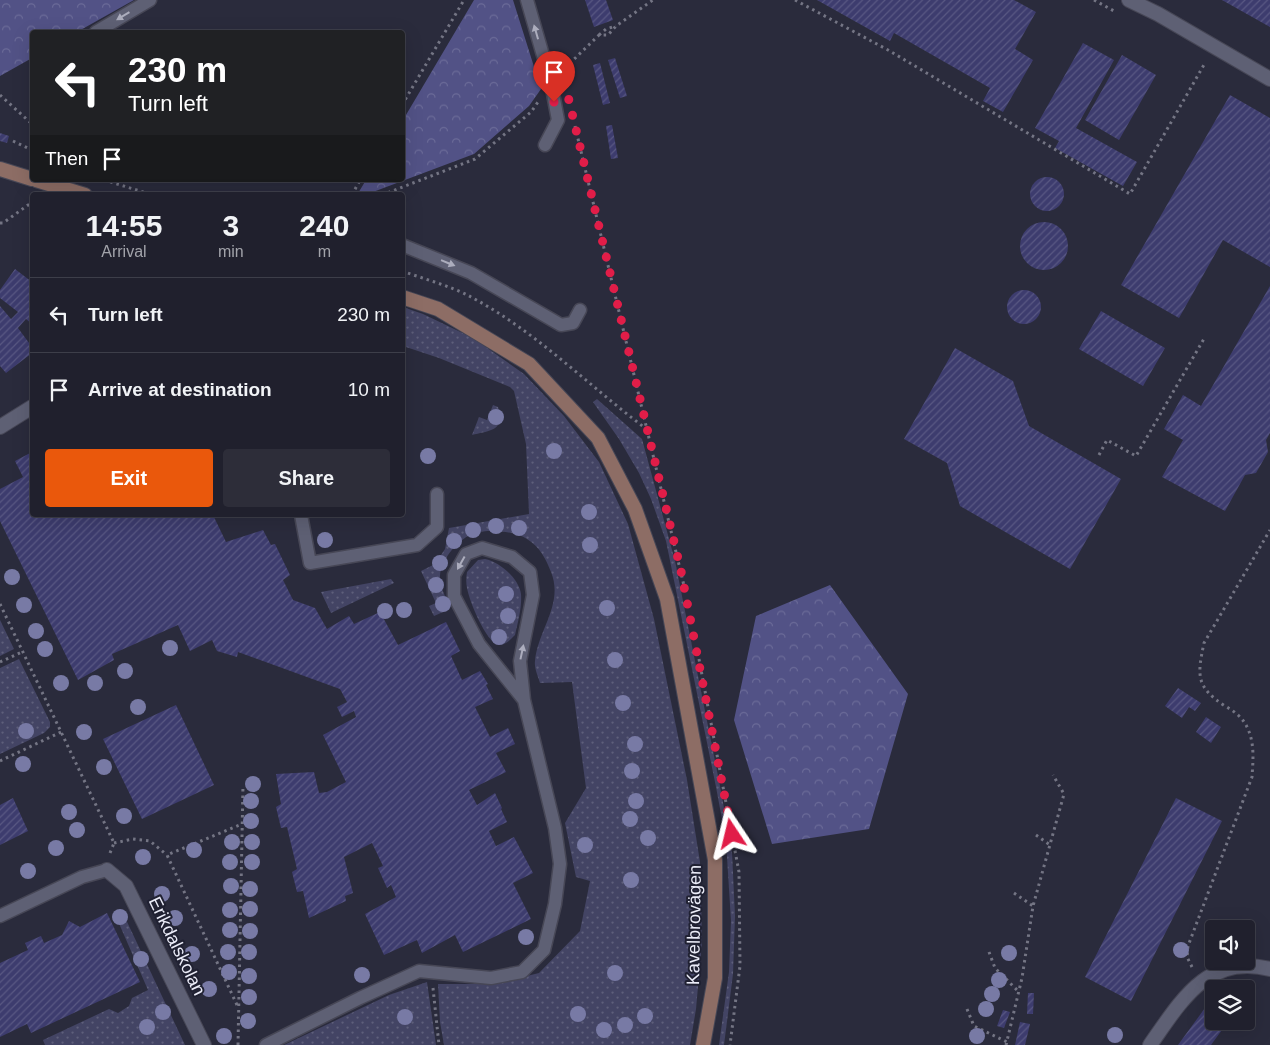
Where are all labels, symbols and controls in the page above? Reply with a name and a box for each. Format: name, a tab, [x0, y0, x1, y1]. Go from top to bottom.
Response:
one-way arrow	[116, 12, 129, 21]
one-way arrow	[532, 24, 540, 39]
icon: left	[45, 50, 110, 115]
text: 230 m	[128, 50, 227, 89]
pin	[533, 51, 575, 102]
icon: arrive	[540, 58, 568, 86]
text: Turn left	[128, 91, 208, 116]
icon: arrive	[98, 145, 126, 173]
text: Then	[45, 148, 88, 169]
text: 14:55	[86, 209, 162, 242]
text: 3	[222, 209, 239, 242]
text: 240	[299, 209, 349, 242]
text: Arrival	[101, 243, 147, 260]
text: min	[218, 243, 244, 260]
text: m	[318, 243, 331, 260]
one-way arrow	[441, 260, 455, 268]
icon: left	[45, 301, 73, 329]
text: Turn left	[88, 304, 163, 325]
text: 230 m	[337, 304, 390, 325]
icon: arrive	[45, 376, 73, 404]
text: Arrive at destination	[88, 379, 272, 400]
text: 10 m	[348, 379, 390, 400]
button: Exit	[45, 449, 213, 507]
button: Share	[223, 449, 390, 507]
one-way arrow	[457, 556, 465, 570]
one-way arrow	[518, 643, 526, 659]
position arrow	[705, 807, 757, 859]
street label: Kavelbrovägen	[683, 865, 705, 985]
street label: Erikdalskolan	[145, 894, 209, 998]
map controls	[1205, 920, 1255, 1030]
button: sound	[1205, 920, 1255, 970]
button: layers	[1205, 980, 1255, 1030]

